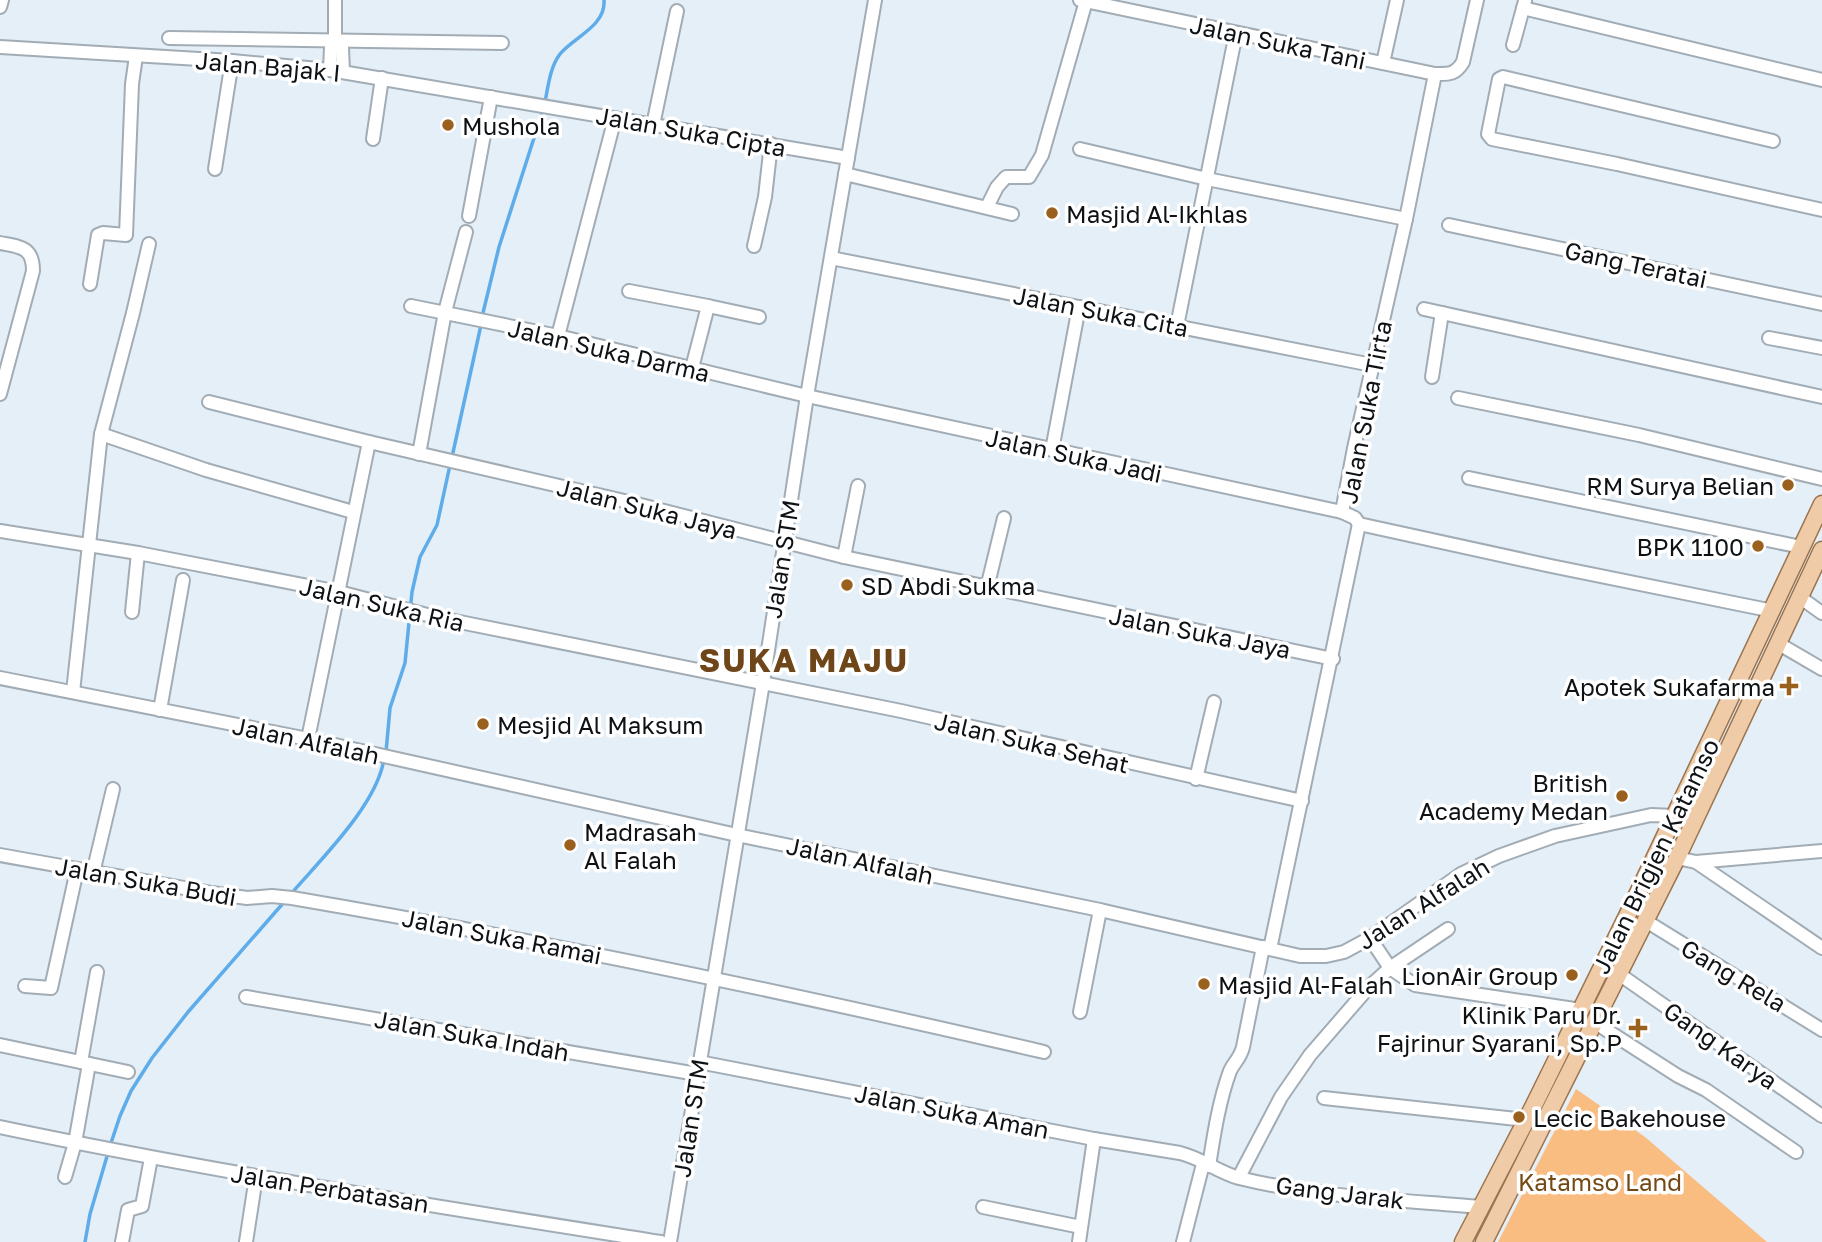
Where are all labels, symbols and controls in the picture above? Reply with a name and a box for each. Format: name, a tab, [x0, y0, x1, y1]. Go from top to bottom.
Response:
street label: Jalan Suka Tani	[1187, 9, 1369, 75]
street label: Jalan Bajak I	[194, 45, 342, 87]
street label: Jalan Suka Cipta	[594, 100, 788, 162]
place label: Mushola	[462, 111, 560, 140]
marker: Mushola	[440, 117, 456, 133]
place label: Masjid Al-Ikhlas	[1066, 199, 1248, 228]
marker: Masjid Al-Ikhlas	[1044, 205, 1060, 221]
street label: Gang Teratai	[1562, 235, 1710, 293]
street label: Jalan Suka Cita	[1011, 280, 1191, 342]
street label: Jalan Suka Darma	[505, 313, 713, 387]
street label: Jalan Suka Tirta	[1333, 318, 1397, 506]
street label: Jalan Suka Jadi	[983, 422, 1165, 488]
place label: RM Surya Belian	[1586, 471, 1774, 500]
street label: Jalan Suka Jaya	[554, 472, 740, 544]
marker: RM Surya Belian	[1780, 477, 1796, 493]
street label: Jalan STM	[757, 498, 805, 620]
place label: BPK 1100	[1637, 532, 1744, 561]
marker: BPK 1100	[1750, 538, 1766, 554]
street label: Jalan Suka Ria	[297, 571, 467, 637]
place label: SD Abdi Sukma	[861, 571, 1035, 600]
marker: SD Abdi Sukma	[839, 577, 855, 593]
street label: Jalan Suka Jaya	[1107, 600, 1293, 664]
district label: SUKA MAJU	[699, 641, 909, 679]
place label: Apotek Sukafarma	[1564, 672, 1775, 701]
marker: Apotek Sukafarma	[1781, 678, 1797, 694]
street label: Jalan Suka Sehat	[932, 706, 1132, 778]
street label: Jalan Alfalah	[230, 710, 382, 770]
place label: Mesjid Al Maksum	[497, 710, 703, 739]
marker: Mesjid Al Maksum	[475, 716, 491, 732]
street label: Jalan Brigjen Katamso	[1585, 734, 1725, 978]
place label: British Academy Medan	[1419, 768, 1608, 825]
marker: British Academy Medan	[1614, 788, 1630, 804]
place label: Madrasah Al Falah	[584, 817, 697, 874]
street label: Jalan Alfalah	[784, 830, 936, 890]
marker: Madrasah Al Falah	[562, 837, 578, 853]
street label: Jalan Suka Budi	[53, 851, 239, 911]
street label: Jalan Alfalah	[1352, 851, 1494, 955]
street label: Jalan Suka Ramai	[400, 902, 604, 970]
street label: Gang Rela	[1676, 932, 1792, 1018]
place label: LionAir Group	[1401, 961, 1558, 990]
marker: LionAir Group	[1564, 967, 1580, 983]
place label: Masjid Al-Falah	[1218, 970, 1393, 999]
marker: Masjid Al-Falah	[1196, 976, 1212, 992]
street label: Gang Karya	[1659, 995, 1783, 1095]
place label: Klinik Paru Dr. Fajrinur Syarani, Sp.P	[1377, 1000, 1622, 1057]
street label: Jalan Suka Indah	[372, 1004, 572, 1066]
marker: Klinik Paru Dr. Fajrinur Syarani, Sp.P	[1628, 1018, 1648, 1038]
street label: Jalan STM	[666, 1057, 714, 1179]
street label: Jalan Suka Aman	[852, 1078, 1052, 1144]
place label: Lecic Bakehouse	[1533, 1103, 1726, 1132]
marker: Lecic Bakehouse	[1511, 1109, 1527, 1125]
street label: Jalan Perbatasan	[229, 1158, 431, 1218]
park label: Katamso Land	[1518, 1167, 1682, 1196]
street label: Gang Jarak	[1274, 1170, 1406, 1214]

